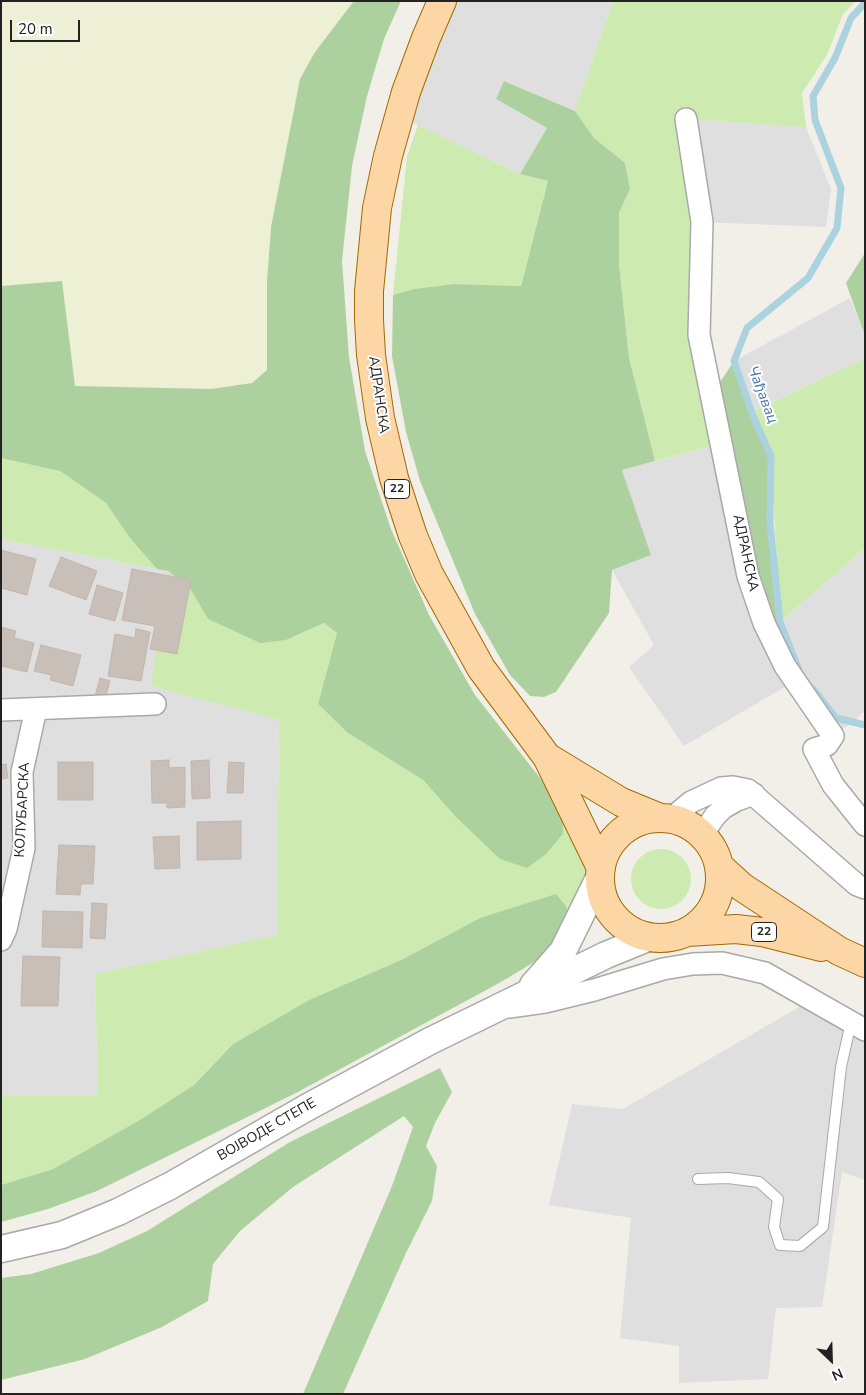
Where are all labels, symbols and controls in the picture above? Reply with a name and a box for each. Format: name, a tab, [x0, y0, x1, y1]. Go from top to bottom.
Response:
scale bar	[12, 10, 82, 42]
text: 20 m	[18, 19, 53, 39]
street label: АДРАНСКА	[364, 355, 392, 435]
water label: Чађавац	[743, 364, 781, 426]
road number: 22	[384, 479, 410, 498]
street label: АДРАНСКА	[729, 513, 761, 593]
street label: КОЛУБАРСКА	[12, 762, 34, 858]
road number: 22	[752, 922, 776, 942]
street label: ВОЈВОДЕ СТЕПЕ	[215, 1095, 319, 1165]
north arrow	[806, 1335, 856, 1385]
text: N	[829, 1363, 846, 1385]

